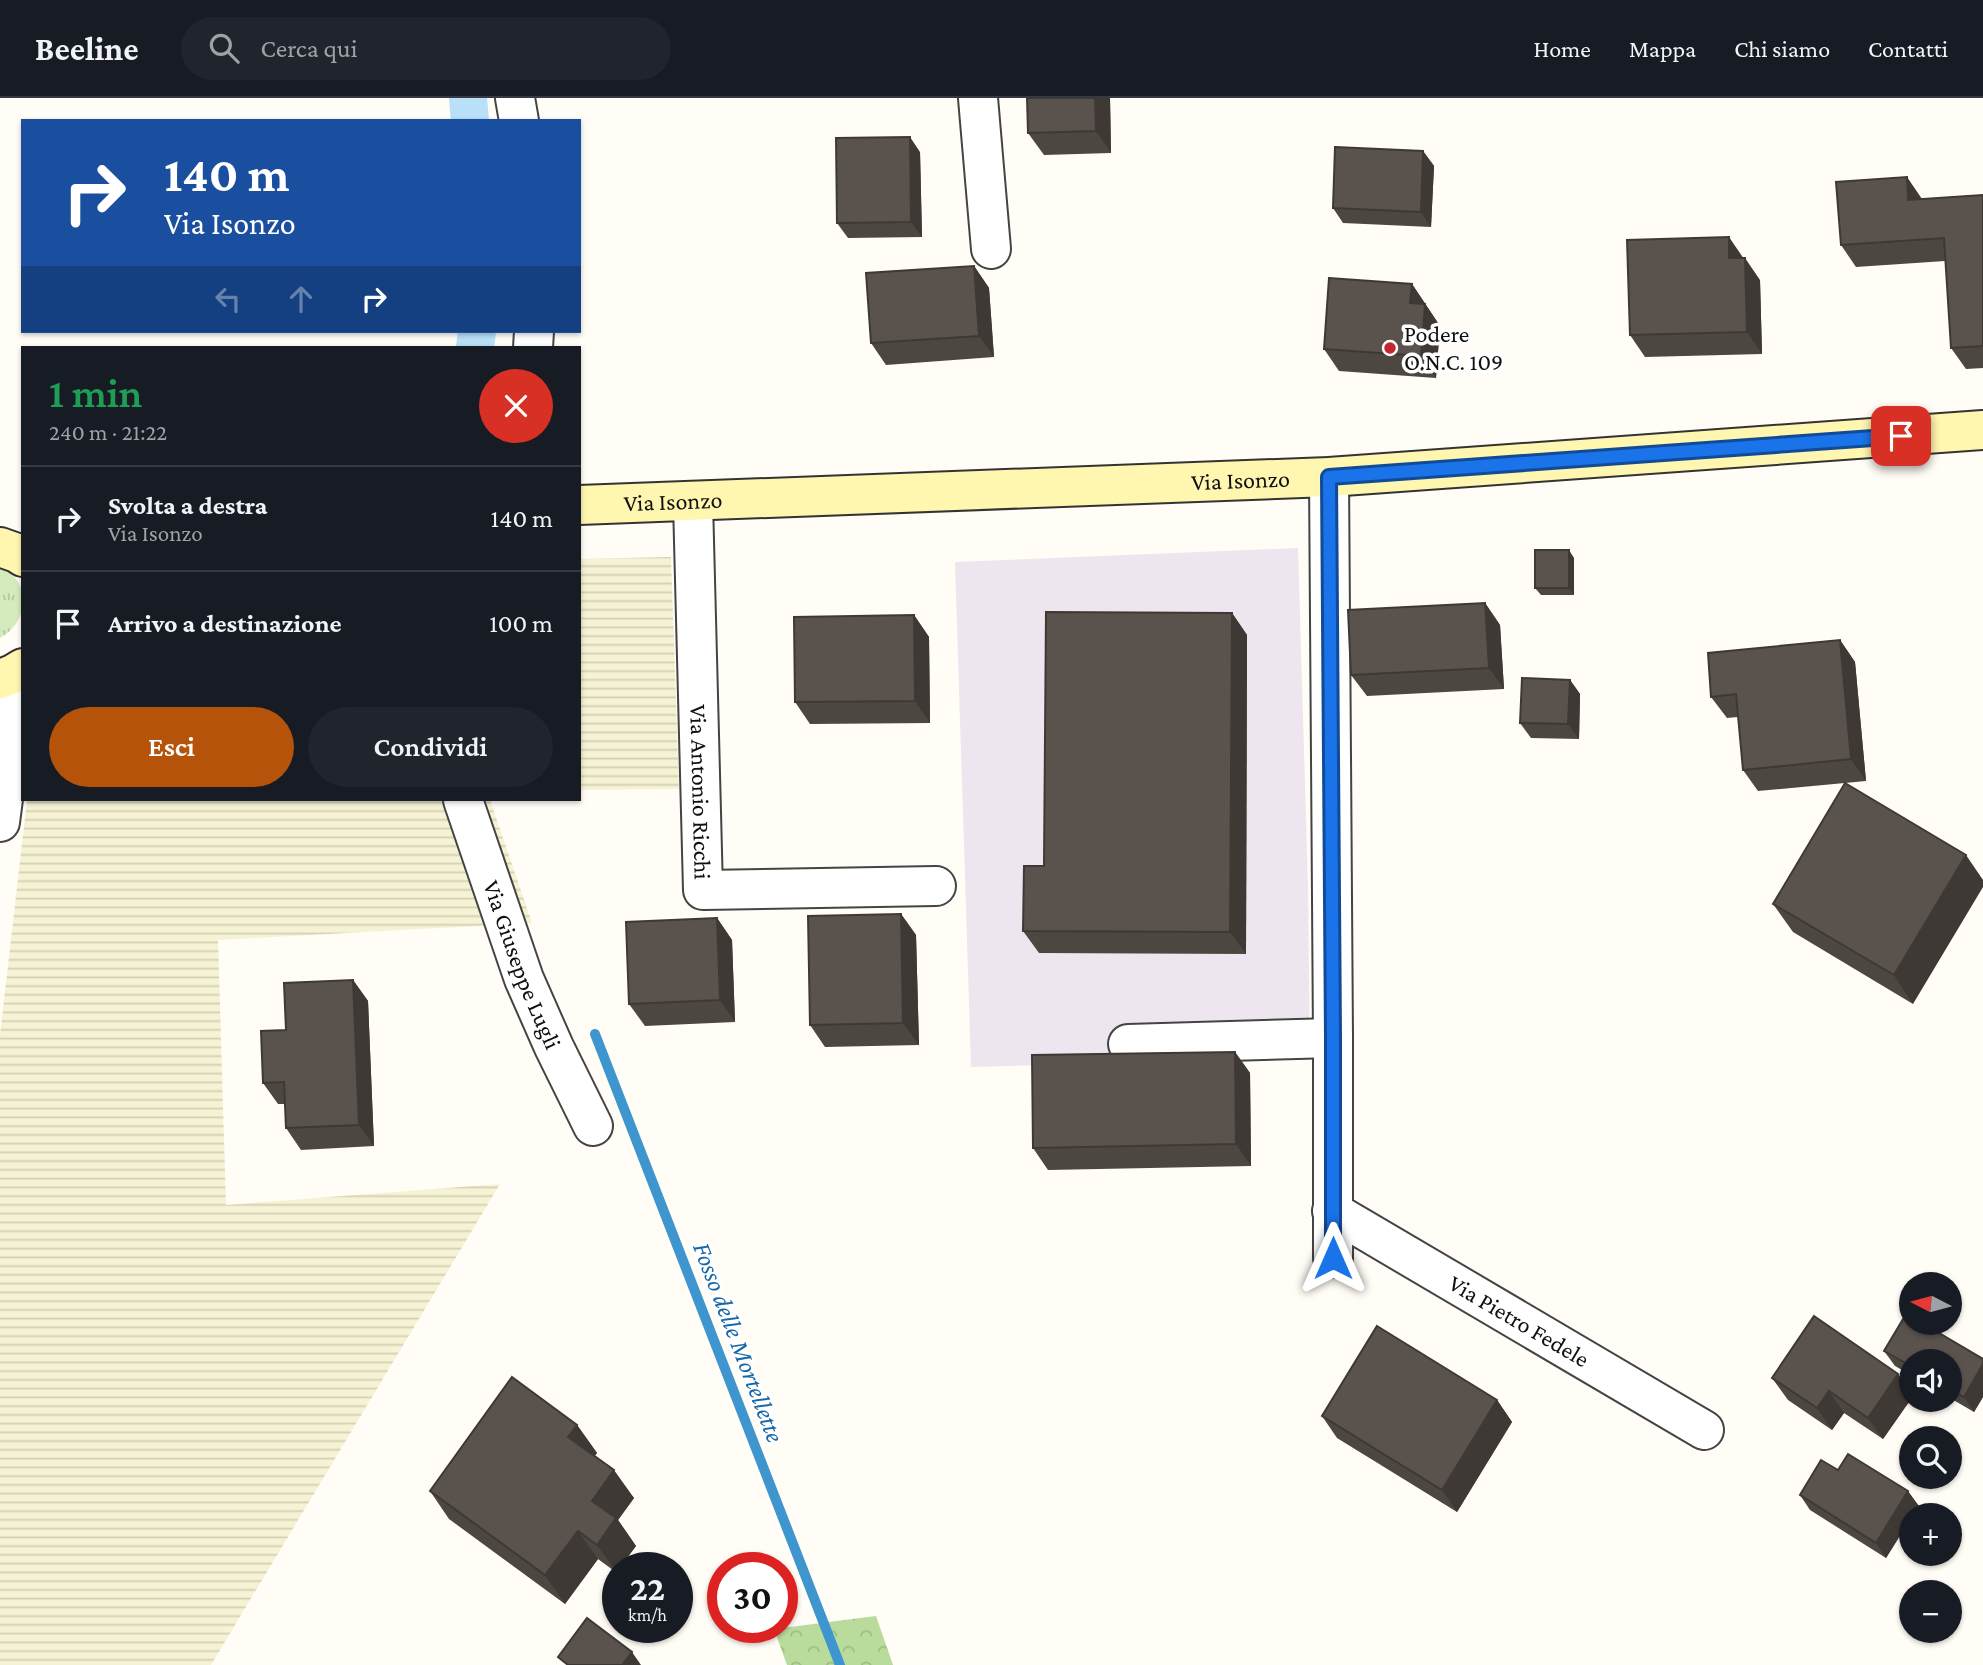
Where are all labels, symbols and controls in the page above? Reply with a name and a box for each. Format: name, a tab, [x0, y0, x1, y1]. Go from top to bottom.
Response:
search box	[181, 17, 671, 80]
icon: search	[205, 29, 243, 67]
text: Beeline	[35, 30, 139, 67]
text: Cerca qui	[261, 34, 357, 63]
text: Home	[1533, 35, 1591, 62]
text: Mappa	[1629, 35, 1696, 62]
text: Chi siamo	[1734, 35, 1830, 62]
text: Contatti	[1868, 35, 1948, 62]
icon: right	[49, 147, 140, 238]
text: 140 m	[164, 147, 289, 202]
text: Via Isonzo	[164, 205, 296, 241]
icon: left	[209, 280, 247, 318]
icon: ahead	[282, 280, 320, 318]
icon: right	[355, 280, 393, 318]
place label: Podere O.N.C. 109	[1404, 320, 1503, 375]
marker: Podere O.N.C. 109	[1382, 340, 1398, 356]
text: 1 min	[49, 369, 142, 416]
button: close	[479, 369, 553, 443]
pin	[1871, 406, 1931, 466]
icon: arrive	[1882, 417, 1920, 455]
text: 240 m · 21:22	[49, 419, 167, 445]
street label: Via Isonzo	[1191, 464, 1290, 495]
street label: Via Isonzo	[623, 486, 723, 516]
text: Svolta a destra	[108, 491, 267, 520]
icon: right	[49, 500, 87, 538]
text: 140 m	[491, 504, 553, 533]
text: Via Isonzo	[108, 520, 203, 546]
icon: arrive	[49, 605, 87, 643]
text: Arrivo a destinazione	[108, 609, 342, 638]
text: 100 m	[489, 609, 553, 638]
street label: Via Antonio Ricchi	[685, 704, 717, 880]
button: Esci	[49, 707, 294, 787]
button: Condividi	[308, 707, 553, 787]
street label: Via Giuseppe Lugli	[478, 877, 567, 1053]
position arrow	[1296, 1221, 1370, 1295]
water label: Fosso delle Mortellette	[687, 1238, 790, 1446]
street label: Via Pietro Fedele	[1444, 1269, 1594, 1372]
north arrow	[1899, 1272, 1962, 1335]
map controls	[1899, 1272, 1962, 1643]
button: sound	[1899, 1349, 1962, 1412]
button: search	[1899, 1426, 1962, 1489]
button: +	[1899, 1503, 1962, 1566]
speed limit sign: 30	[707, 1552, 798, 1643]
text: 22	[630, 1569, 665, 1608]
button: −	[1899, 1580, 1962, 1643]
text: km/h	[628, 1605, 667, 1625]

